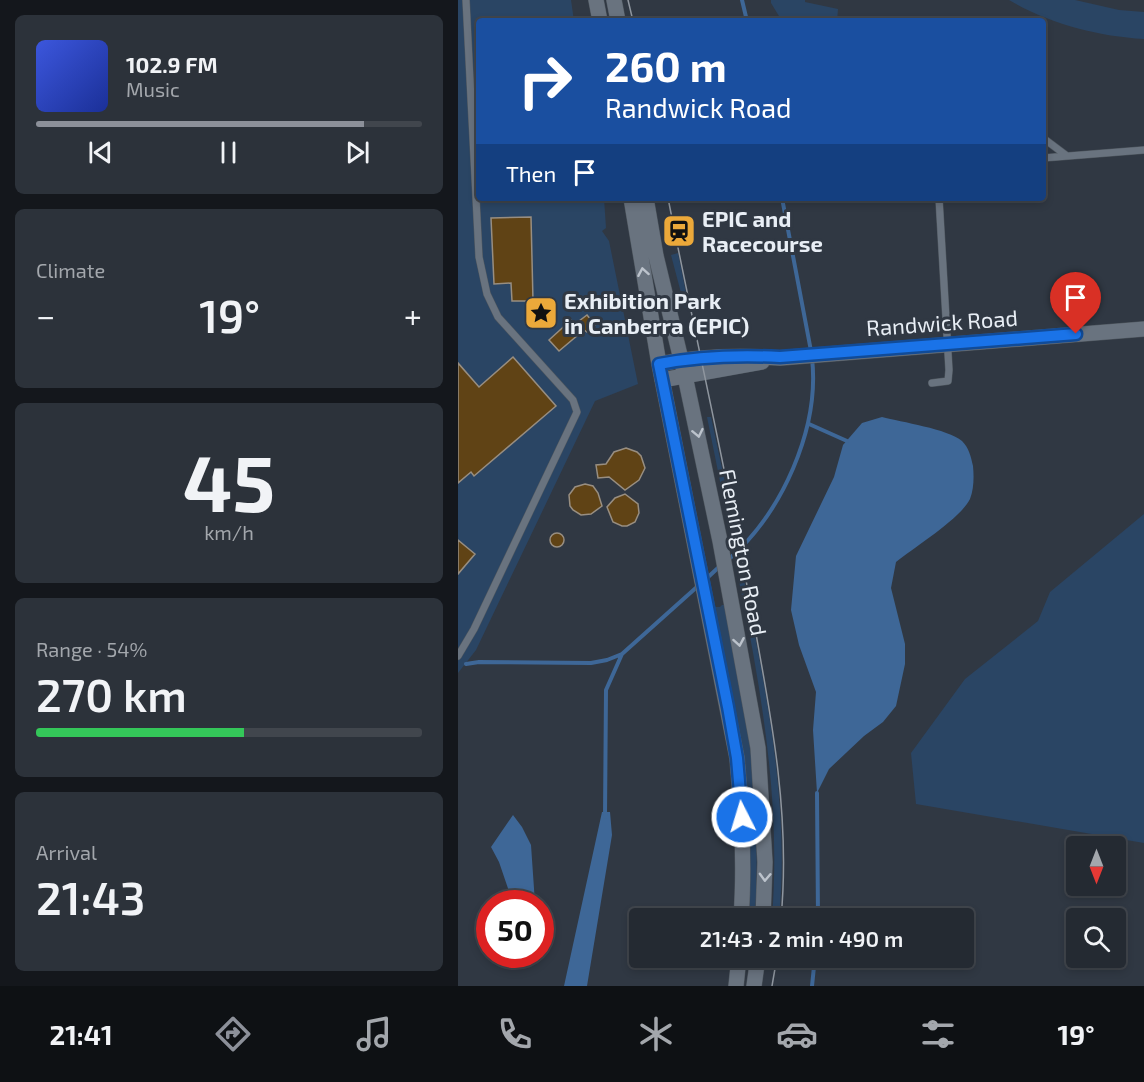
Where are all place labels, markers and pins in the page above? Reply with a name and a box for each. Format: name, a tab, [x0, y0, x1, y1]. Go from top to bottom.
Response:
place label: EPIC and Racecourse	[702, 205, 823, 256]
station icon: EPIC and Racecourse	[661, 213, 697, 249]
pin	[1050, 272, 1101, 334]
place label: Exhibition Park in Canberra (EPIC)	[564, 287, 749, 338]
place icon: Exhibition Park in Canberra (EPIC)	[523, 295, 559, 331]

